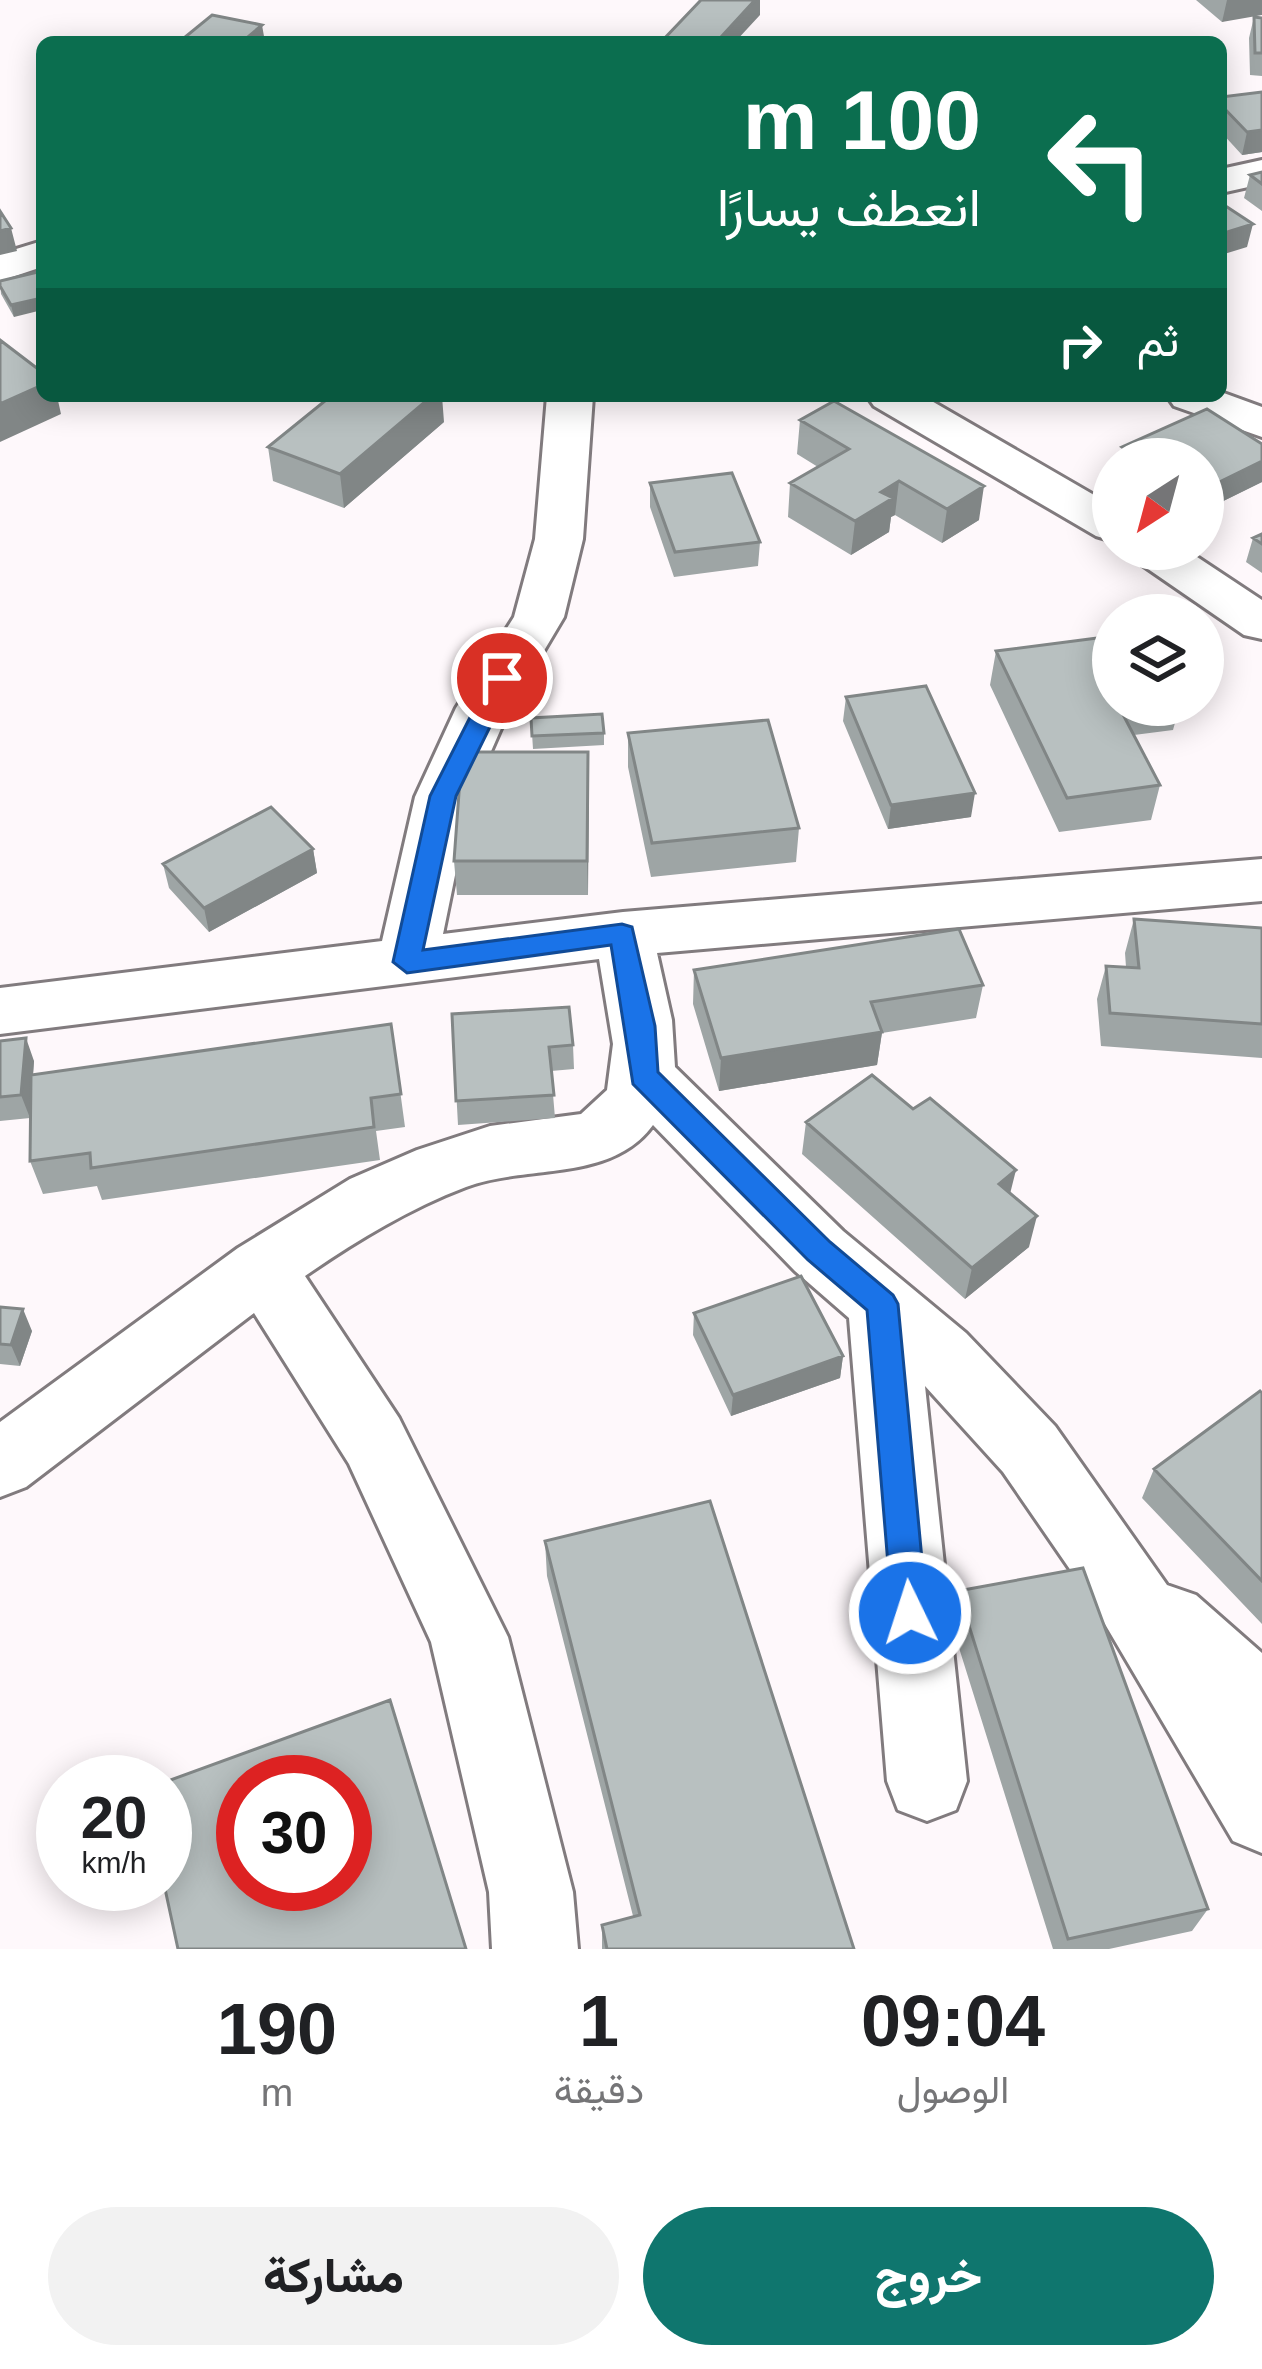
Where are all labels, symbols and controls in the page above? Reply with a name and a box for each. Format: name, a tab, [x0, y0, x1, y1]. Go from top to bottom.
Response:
text: 100 m	[743, 73, 981, 167]
icon: left	[1023, 84, 1179, 240]
text: انعطف يسارًا	[717, 177, 981, 237]
icon: right	[1047, 312, 1113, 378]
text: ثم	[1137, 315, 1179, 366]
north arrow	[1092, 438, 1224, 570]
map controls	[1092, 438, 1224, 726]
button: layers	[1092, 594, 1224, 726]
pin	[451, 627, 553, 729]
icon: arrive	[469, 645, 535, 711]
position arrow	[847, 1550, 973, 1676]
speed limit sign: 30	[216, 1755, 372, 1911]
text: 20	[81, 1784, 147, 1851]
text: km/h	[81, 1846, 147, 1879]
text: 1	[579, 1981, 619, 2061]
text: 09:04	[861, 1981, 1045, 2061]
text: 190	[217, 1989, 337, 2069]
text: دقيقة	[554, 2068, 644, 2111]
text: الوصول	[897, 2068, 1009, 2111]
text: m	[261, 2071, 293, 2114]
button: مشاركة	[48, 2207, 619, 2345]
button: خروج	[643, 2207, 1214, 2345]

